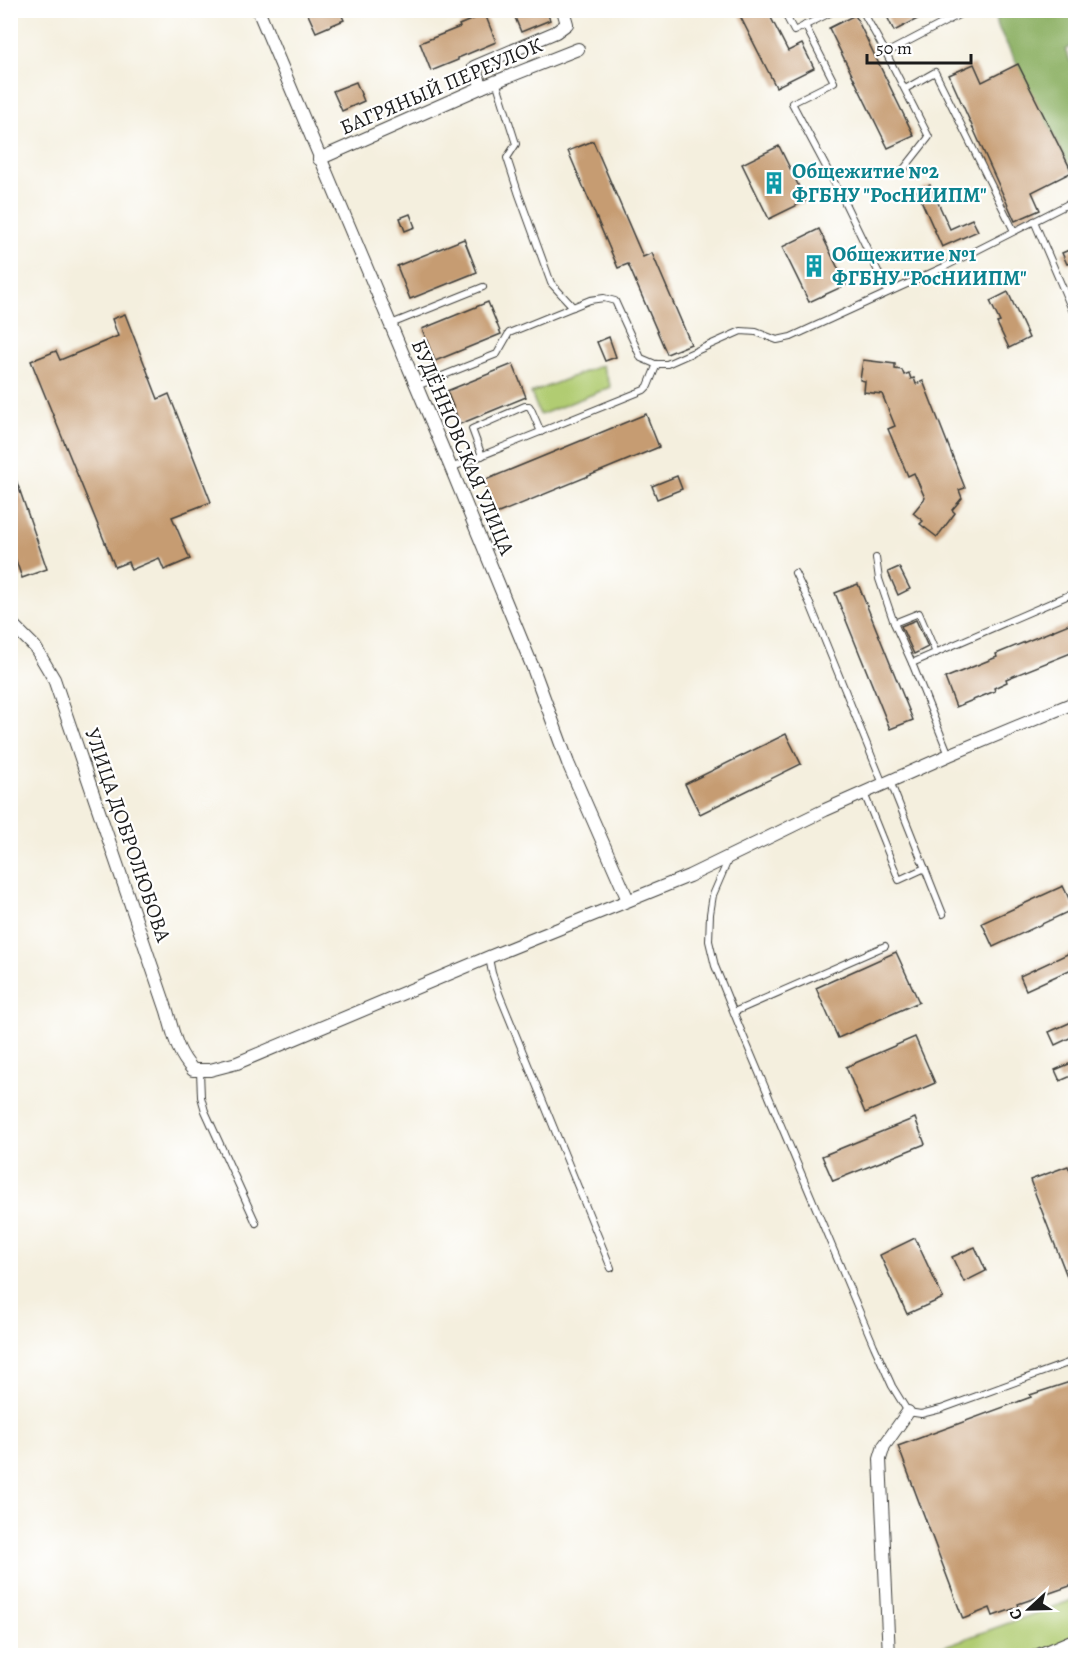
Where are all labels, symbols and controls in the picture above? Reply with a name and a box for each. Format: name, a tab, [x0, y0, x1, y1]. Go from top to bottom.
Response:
scale bar	[867, 27, 970, 65]
street label: БАГРЯНЫЙ ПЕРЕУЛОК	[336, 30, 547, 141]
text: 50 m	[876, 36, 912, 60]
place label: Общежитие №2 ФГБНУ "РосНИИПМ"	[792, 157, 987, 209]
building icon: Общежитие №2 ФГБНУ "РосНИИПМ"	[761, 170, 787, 196]
place label: Общежитие №1 ФГБНУ "РосНИИПМ"	[832, 240, 1027, 292]
building icon: Общежитие №1 ФГБНУ "РосНИИПМ"	[801, 253, 827, 279]
street label: БУДЁННОВСКАЯ УЛИЦА	[405, 335, 521, 560]
street label: УЛИЦА ДОБРОЛЮБОВА	[78, 724, 178, 946]
north arrow	[999, 1579, 1059, 1639]
text: С	[1004, 1605, 1028, 1623]

